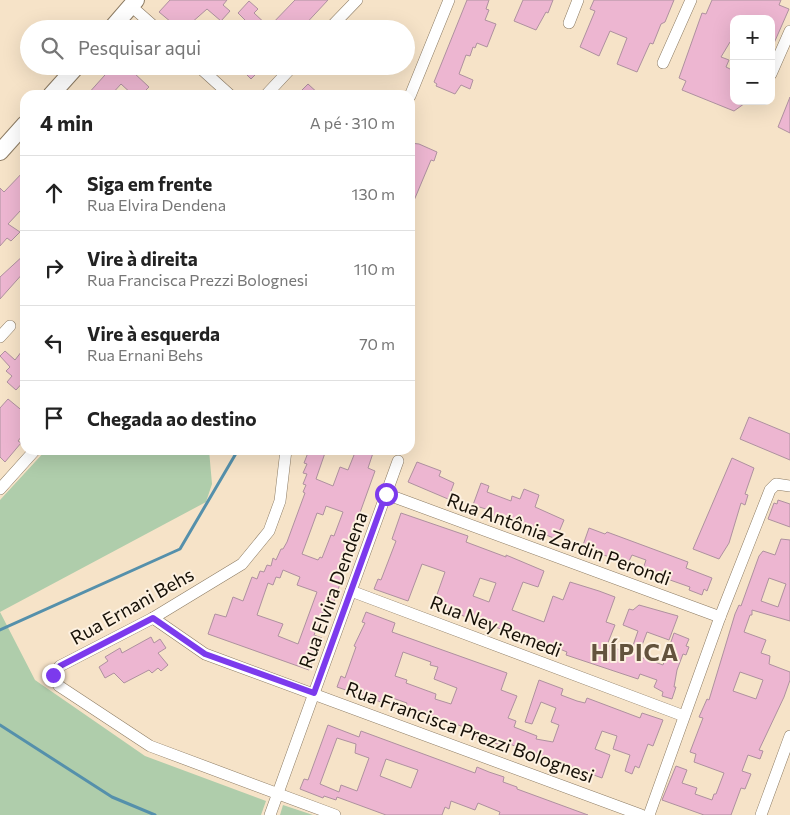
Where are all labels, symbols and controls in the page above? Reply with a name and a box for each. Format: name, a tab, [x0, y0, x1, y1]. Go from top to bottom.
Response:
map controls	[730, 15, 775, 105]
button: +	[730, 15, 775, 60]
search box	[20, 20, 415, 75]
icon: search	[38, 34, 66, 62]
text: Pesquisar aqui	[78, 36, 201, 59]
button: −	[730, 60, 775, 105]
text: 4 min	[40, 110, 93, 135]
text: A pé · 310 m	[310, 113, 395, 132]
text: Siga em frente	[87, 172, 212, 195]
icon: ahead	[40, 179, 68, 207]
text: 130 m	[352, 184, 395, 203]
text: Rua Elvira Dendena	[87, 195, 226, 214]
text: Vire à direita	[87, 247, 198, 270]
icon: right	[40, 254, 68, 282]
text: 110 m	[354, 259, 395, 278]
text: Rua Francisca Prezzi Bolognesi	[87, 270, 308, 289]
text: Vire à esquerda	[87, 322, 220, 345]
icon: left	[40, 329, 68, 357]
text: 70 m	[359, 334, 395, 353]
text: Rua Ernani Behs	[87, 345, 203, 364]
icon: arrive	[40, 404, 68, 432]
text: Chegada ao destino	[87, 407, 257, 430]
route start	[375, 483, 398, 506]
street label: Rua Antônia Zardin Perondi	[444, 487, 674, 590]
street label: Rua Elvira Dendena	[293, 508, 372, 671]
street label: Rua Ernani Behs	[66, 562, 198, 649]
street label: Rua Ney Remedi	[427, 590, 565, 661]
district label: HÍPICA	[591, 637, 679, 666]
route end	[42, 664, 65, 687]
street label: Rua Francisca Prezzi Bolognesi	[343, 676, 598, 787]

